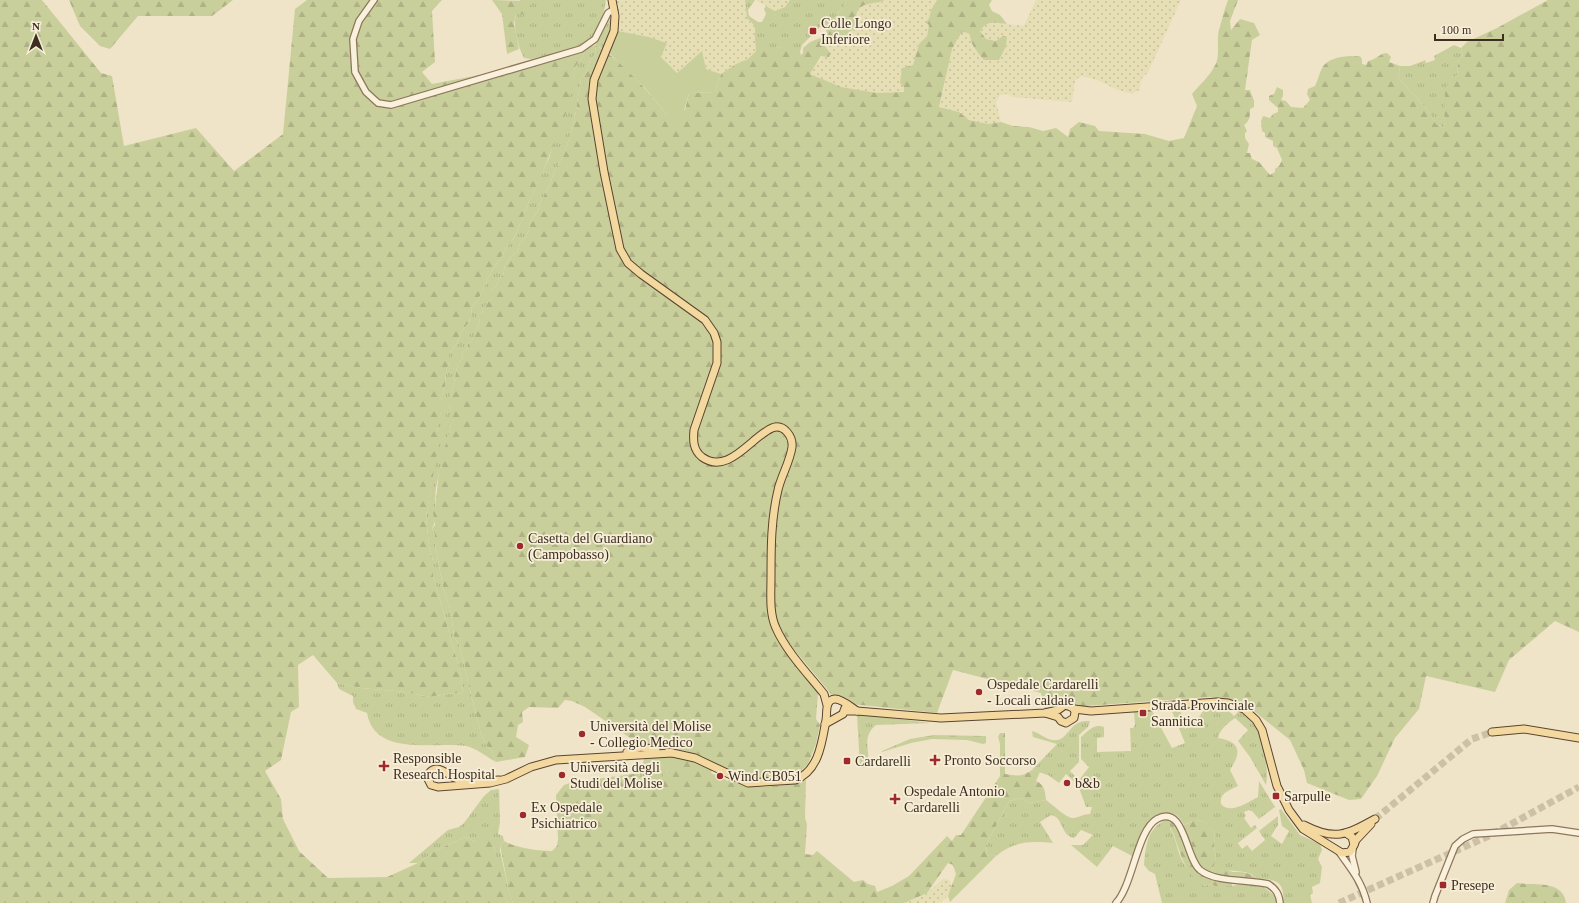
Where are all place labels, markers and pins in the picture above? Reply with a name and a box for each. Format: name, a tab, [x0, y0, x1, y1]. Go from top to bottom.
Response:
place label: Colle Longo Inferiore	[821, 16, 891, 47]
marker: Colle Longo Inferiore	[808, 26, 818, 36]
place label: Casetta del Guardiano (Campobasso)	[528, 531, 652, 563]
marker: Casetta del Guardiano (Campobasso)	[515, 541, 525, 551]
place label: Ospedale Cardarelli - Locali caldaie	[987, 677, 1099, 708]
marker: Ospedale Cardarelli - Locali caldaie	[974, 687, 984, 697]
place label: Strada Provinciale Sannitica	[1151, 698, 1254, 729]
marker: Strada Provinciale Sannitica	[1138, 708, 1148, 718]
place label: Università del Molise - Collegio Medico	[590, 719, 711, 750]
marker: Università del Molise - Collegio Medico	[577, 729, 587, 739]
place label: Responsible Research Hospital	[393, 751, 495, 782]
place label: Pronto Soccorso	[944, 753, 1036, 768]
place label: Cardarelli	[855, 754, 911, 769]
marker: Pronto Soccorso	[929, 754, 941, 766]
marker: Cardarelli	[842, 756, 852, 766]
marker: Responsible Research Hospital	[378, 760, 390, 772]
place label: Università degli Studi del Molise	[570, 760, 663, 791]
place label: Wind CB051	[728, 769, 802, 784]
marker: Università degli Studi del Molise	[557, 770, 567, 780]
marker: Wind CB051	[715, 771, 725, 781]
place label: b&b	[1075, 776, 1100, 791]
marker: b&b	[1062, 778, 1072, 788]
place label: Ospedale Antonio Cardarelli	[904, 784, 1005, 815]
place label: Sarpulle	[1284, 789, 1331, 804]
marker: Sarpulle	[1271, 791, 1281, 801]
marker: Ospedale Antonio Cardarelli	[889, 793, 901, 805]
place label: Ex Ospedale Psichiatrico	[531, 800, 602, 831]
marker: Ex Ospedale Psichiatrico	[518, 810, 528, 820]
place label: Presepe	[1451, 878, 1495, 893]
marker: Presepe	[1438, 880, 1448, 890]

